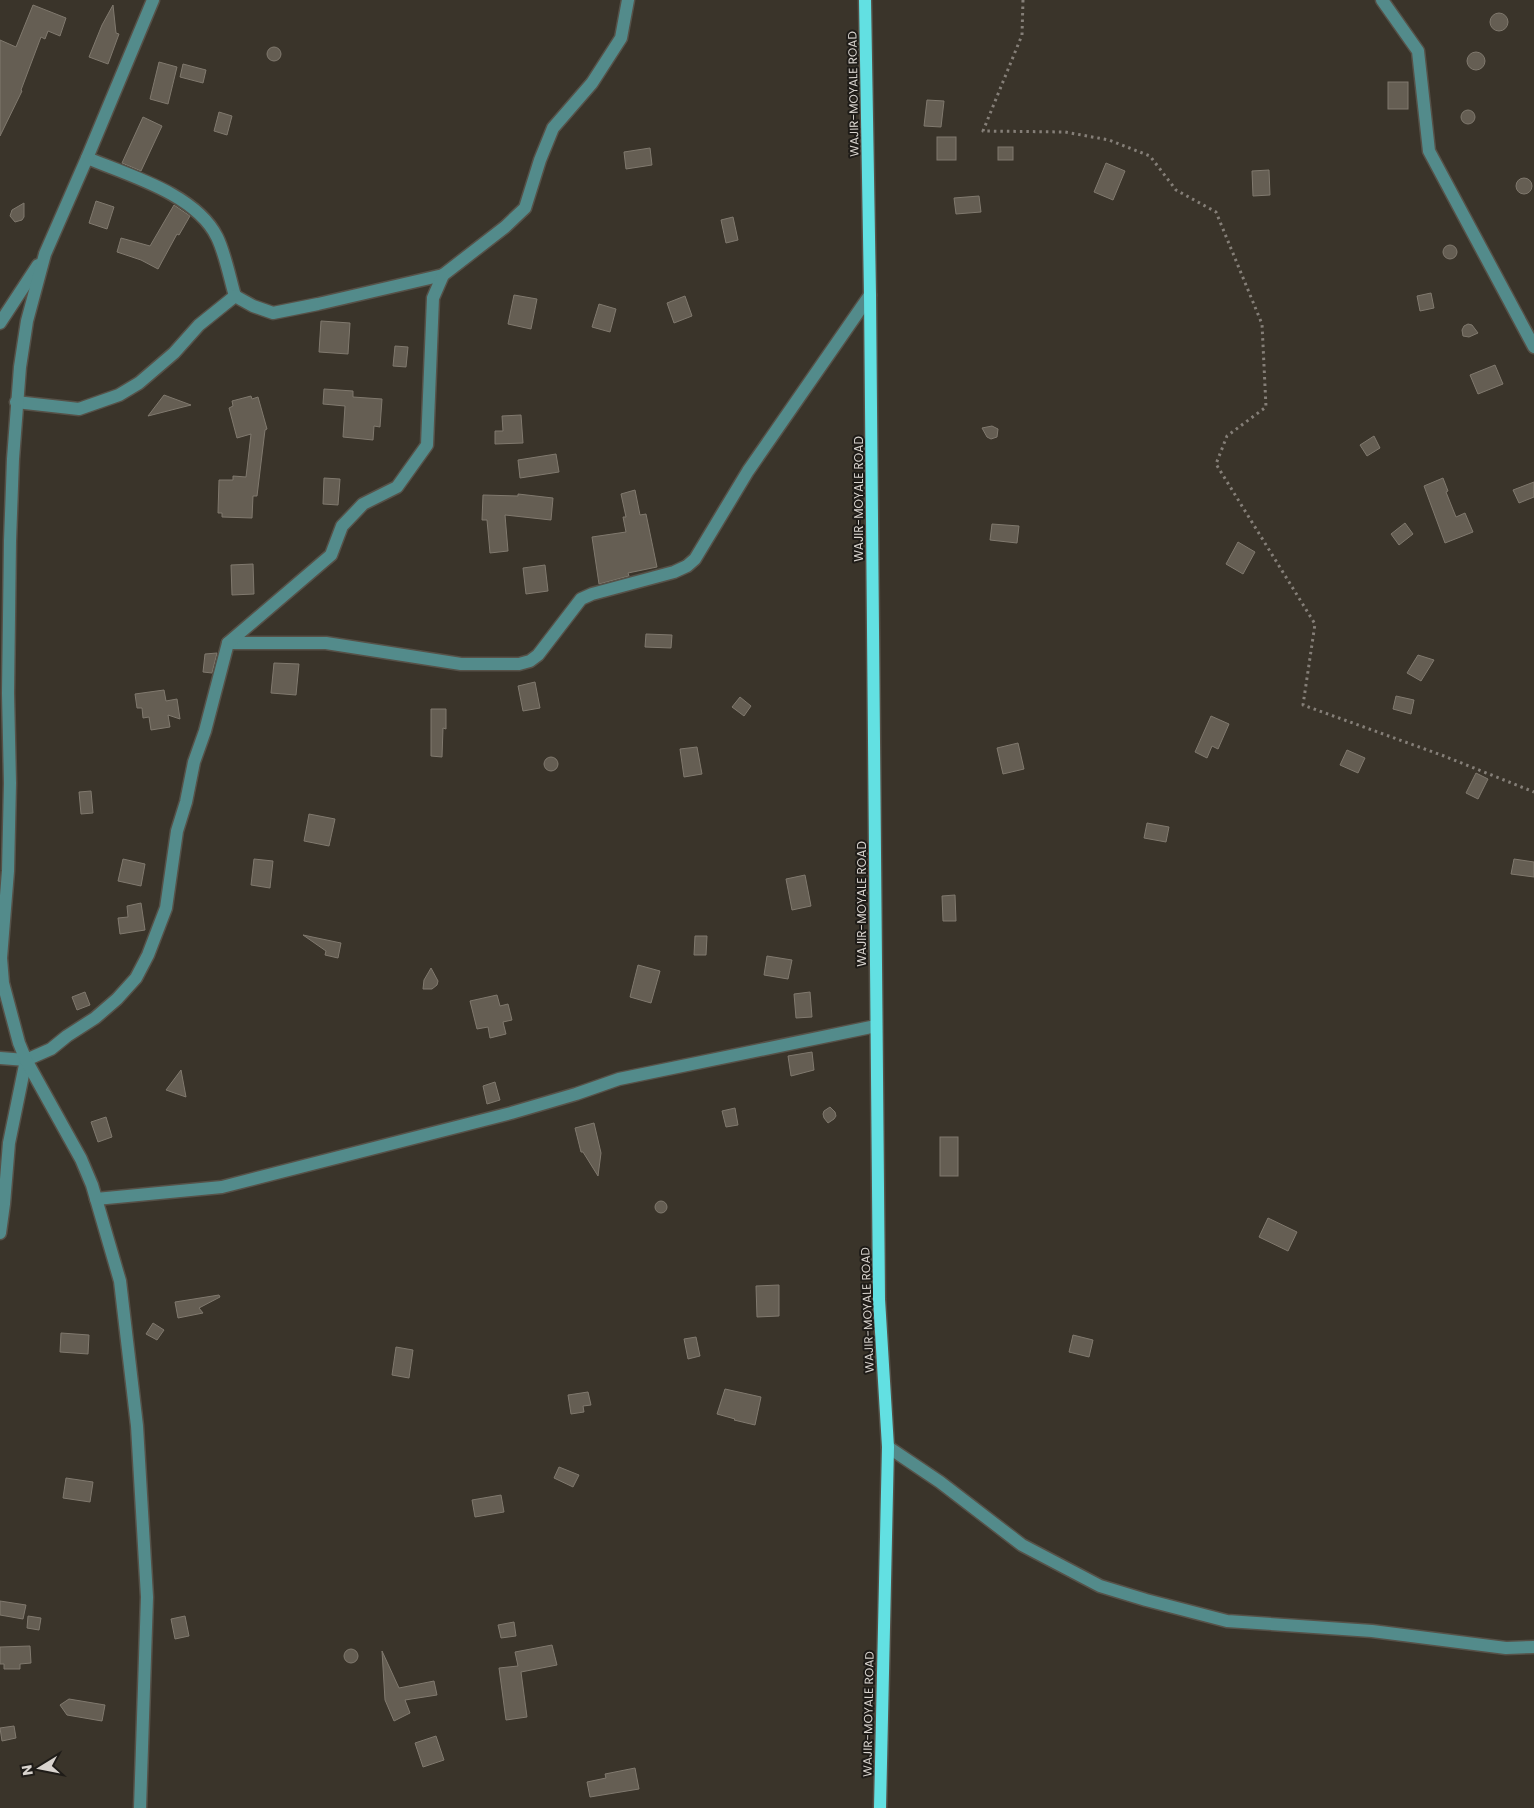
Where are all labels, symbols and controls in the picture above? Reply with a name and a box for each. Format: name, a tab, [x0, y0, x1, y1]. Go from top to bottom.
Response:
street label: WAJIR-MOYALE ROAD	[843, 31, 863, 157]
street label: WAJIR-MOYALE ROAD	[850, 436, 867, 562]
street label: WAJIR-MOYALE ROAD	[853, 841, 870, 967]
street label: WAJIR-MOYALE ROAD	[856, 1247, 878, 1373]
street label: WAJIR-MOYALE ROAD	[858, 1651, 878, 1777]
north arrow	[15, 1743, 65, 1793]
text: N	[16, 1763, 38, 1777]

